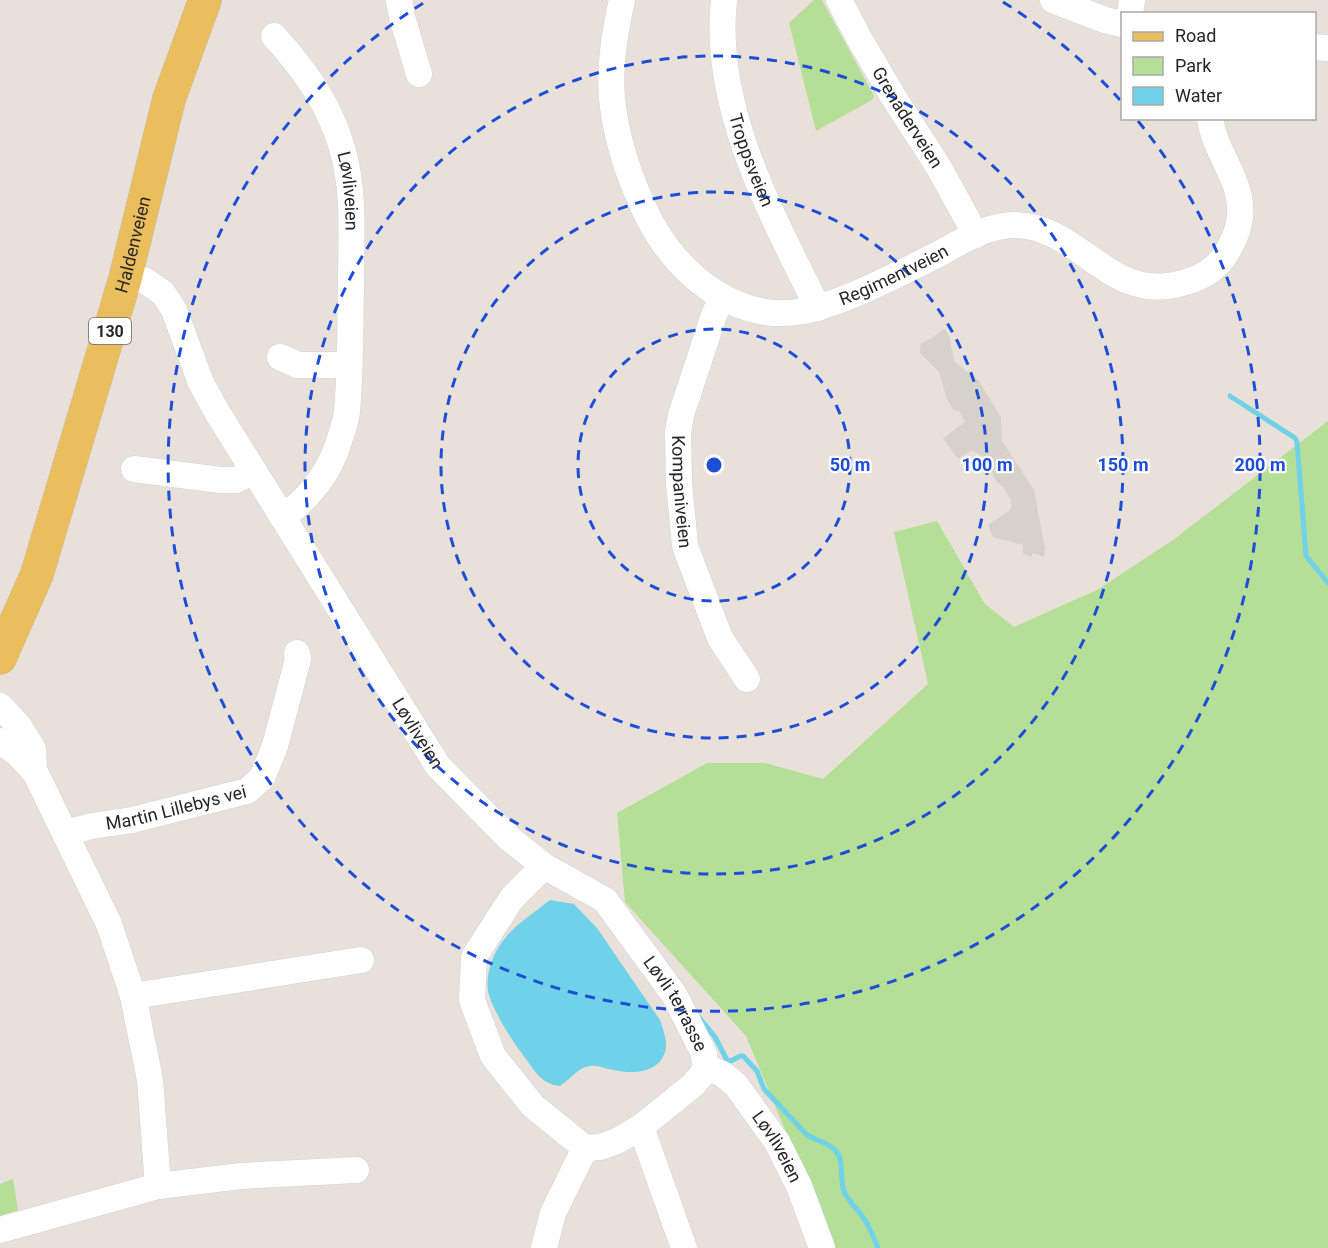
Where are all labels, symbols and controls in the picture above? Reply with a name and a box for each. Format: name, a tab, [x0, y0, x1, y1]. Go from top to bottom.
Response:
legend	[1121, 12, 1316, 120]
text: Road	[1175, 25, 1216, 46]
text: Park	[1175, 55, 1212, 76]
street label: Grenaderveien	[868, 63, 947, 172]
text: Water	[1175, 85, 1222, 106]
street label: Troppsveien	[725, 111, 778, 210]
street label: Løvliveien	[333, 149, 363, 231]
street label: Haldenveien	[110, 194, 155, 295]
street label: Regimentveien	[836, 240, 952, 309]
road number: 130	[89, 318, 131, 344]
street label: Kompaniveien	[668, 435, 696, 549]
text: 50 m	[830, 454, 870, 475]
text: 100 m	[961, 454, 1013, 475]
text: 150 m	[1097, 454, 1149, 475]
text: 200 m	[1234, 454, 1286, 475]
centre of rings	[704, 455, 724, 475]
street label: Løvliveien	[388, 694, 448, 772]
street label: Martin Lillebys vei	[104, 781, 249, 834]
street label: Løvli terrasse	[639, 952, 712, 1054]
street label: Løvliveien	[748, 1107, 806, 1186]

